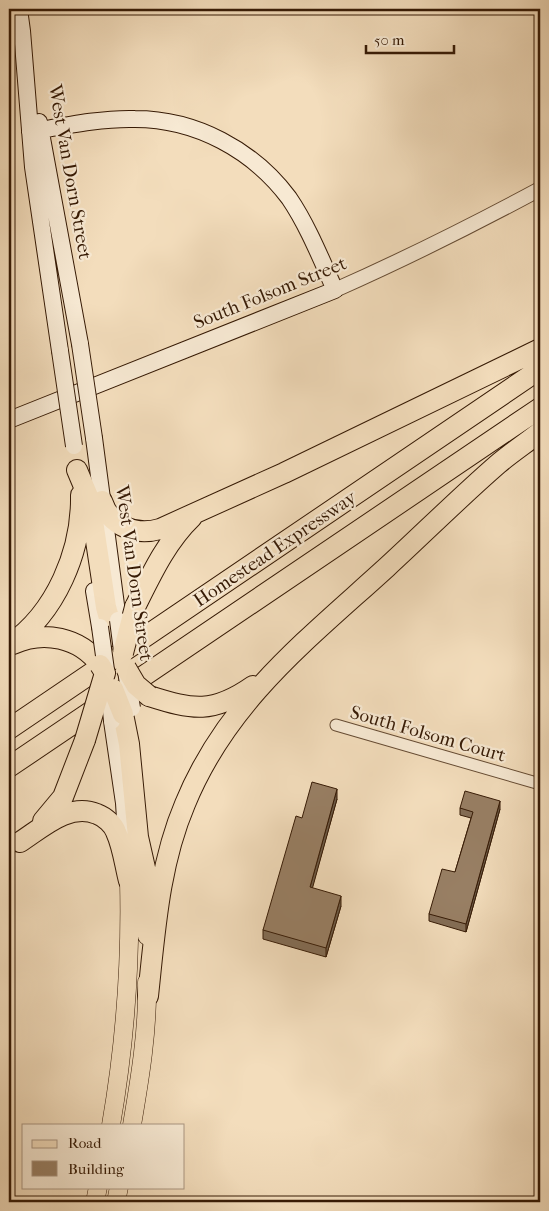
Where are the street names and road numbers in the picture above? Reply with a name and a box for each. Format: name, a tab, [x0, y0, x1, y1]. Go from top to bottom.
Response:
street label: West Van Dorn Street	[44, 82, 96, 261]
street label: South Folsom Street	[190, 252, 350, 334]
street label: West Van Dorn Street	[111, 483, 157, 662]
street label: Homestead Expressway	[189, 486, 361, 612]
street label: South Folsom Court	[348, 701, 509, 767]

